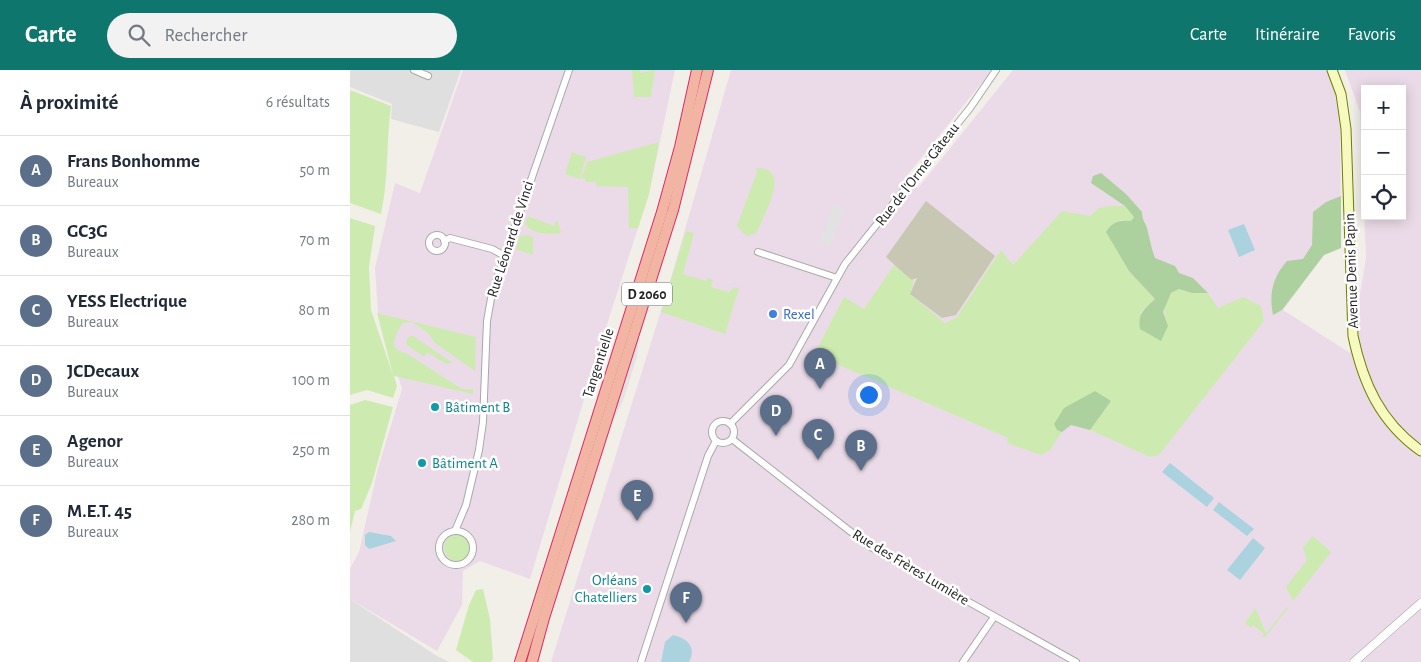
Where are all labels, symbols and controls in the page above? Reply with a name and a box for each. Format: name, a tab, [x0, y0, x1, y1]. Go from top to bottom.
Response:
search box	[107, 13, 457, 58]
icon: search	[125, 21, 153, 49]
text: Carte	[25, 23, 77, 47]
text: Rechercher	[165, 26, 247, 45]
text: Carte	[1190, 26, 1227, 44]
text: Itinéraire	[1255, 26, 1320, 44]
text: Favoris	[1348, 26, 1396, 44]
map controls	[1361, 85, 1406, 220]
button: +	[1361, 85, 1406, 130]
text: À proximité	[20, 92, 118, 113]
text: 6 résultats	[266, 94, 330, 110]
street label: Rue de l'Orme Gâteau	[873, 120, 962, 228]
button: −	[1361, 130, 1406, 175]
text: Frans Bonhomme	[67, 152, 200, 171]
text: A	[31, 162, 41, 178]
text: 50 m	[299, 162, 330, 178]
text: Bureaux	[67, 174, 119, 190]
button: locate	[1361, 175, 1406, 220]
street label: Rue Léonard de Vinci	[485, 179, 536, 299]
street label: Avenue Denis Papin	[1342, 213, 1361, 329]
text: GC3G	[67, 222, 108, 241]
text: B	[31, 232, 41, 248]
text: 70 m	[299, 232, 330, 248]
text: Bureaux	[67, 244, 119, 260]
road number: D 2060	[622, 282, 672, 305]
text: YESS Electrique	[67, 292, 187, 311]
text: C	[32, 302, 40, 318]
text: 80 m	[299, 302, 330, 318]
place label: Rexel	[783, 307, 815, 322]
marker: Rexel	[767, 308, 779, 320]
text: Bureaux	[67, 314, 119, 330]
street label: Tangentielle	[580, 326, 617, 400]
pin: A	[804, 348, 836, 389]
text: JCDecaux	[67, 362, 139, 381]
text: D	[31, 372, 41, 388]
text: 100 m	[292, 372, 330, 388]
your location	[856, 382, 882, 408]
text: Bureaux	[67, 384, 119, 400]
pin: D	[760, 395, 792, 436]
place label: Bâtiment B	[445, 400, 510, 415]
marker: Bâtiment B	[429, 401, 441, 413]
pin: C	[802, 419, 834, 460]
pin: B	[845, 430, 877, 471]
text: Agenor	[67, 432, 123, 451]
text: E	[32, 442, 40, 458]
text: 250 m	[292, 442, 330, 458]
text: Bureaux	[67, 454, 119, 470]
place label: Bâtiment A	[432, 456, 498, 471]
marker: Bâtiment A	[416, 457, 428, 469]
pin: E	[621, 480, 653, 521]
text: M.E.T. 45	[67, 502, 132, 521]
text: F	[32, 512, 40, 528]
text: 280 m	[291, 512, 330, 528]
text: Bureaux	[67, 524, 119, 540]
street label: Rue des Frères Lumière	[850, 527, 972, 608]
place label: Orléans Chatelliers	[575, 573, 637, 605]
pin: F	[670, 582, 702, 623]
marker: Orléans Chatelliers	[641, 583, 653, 595]

